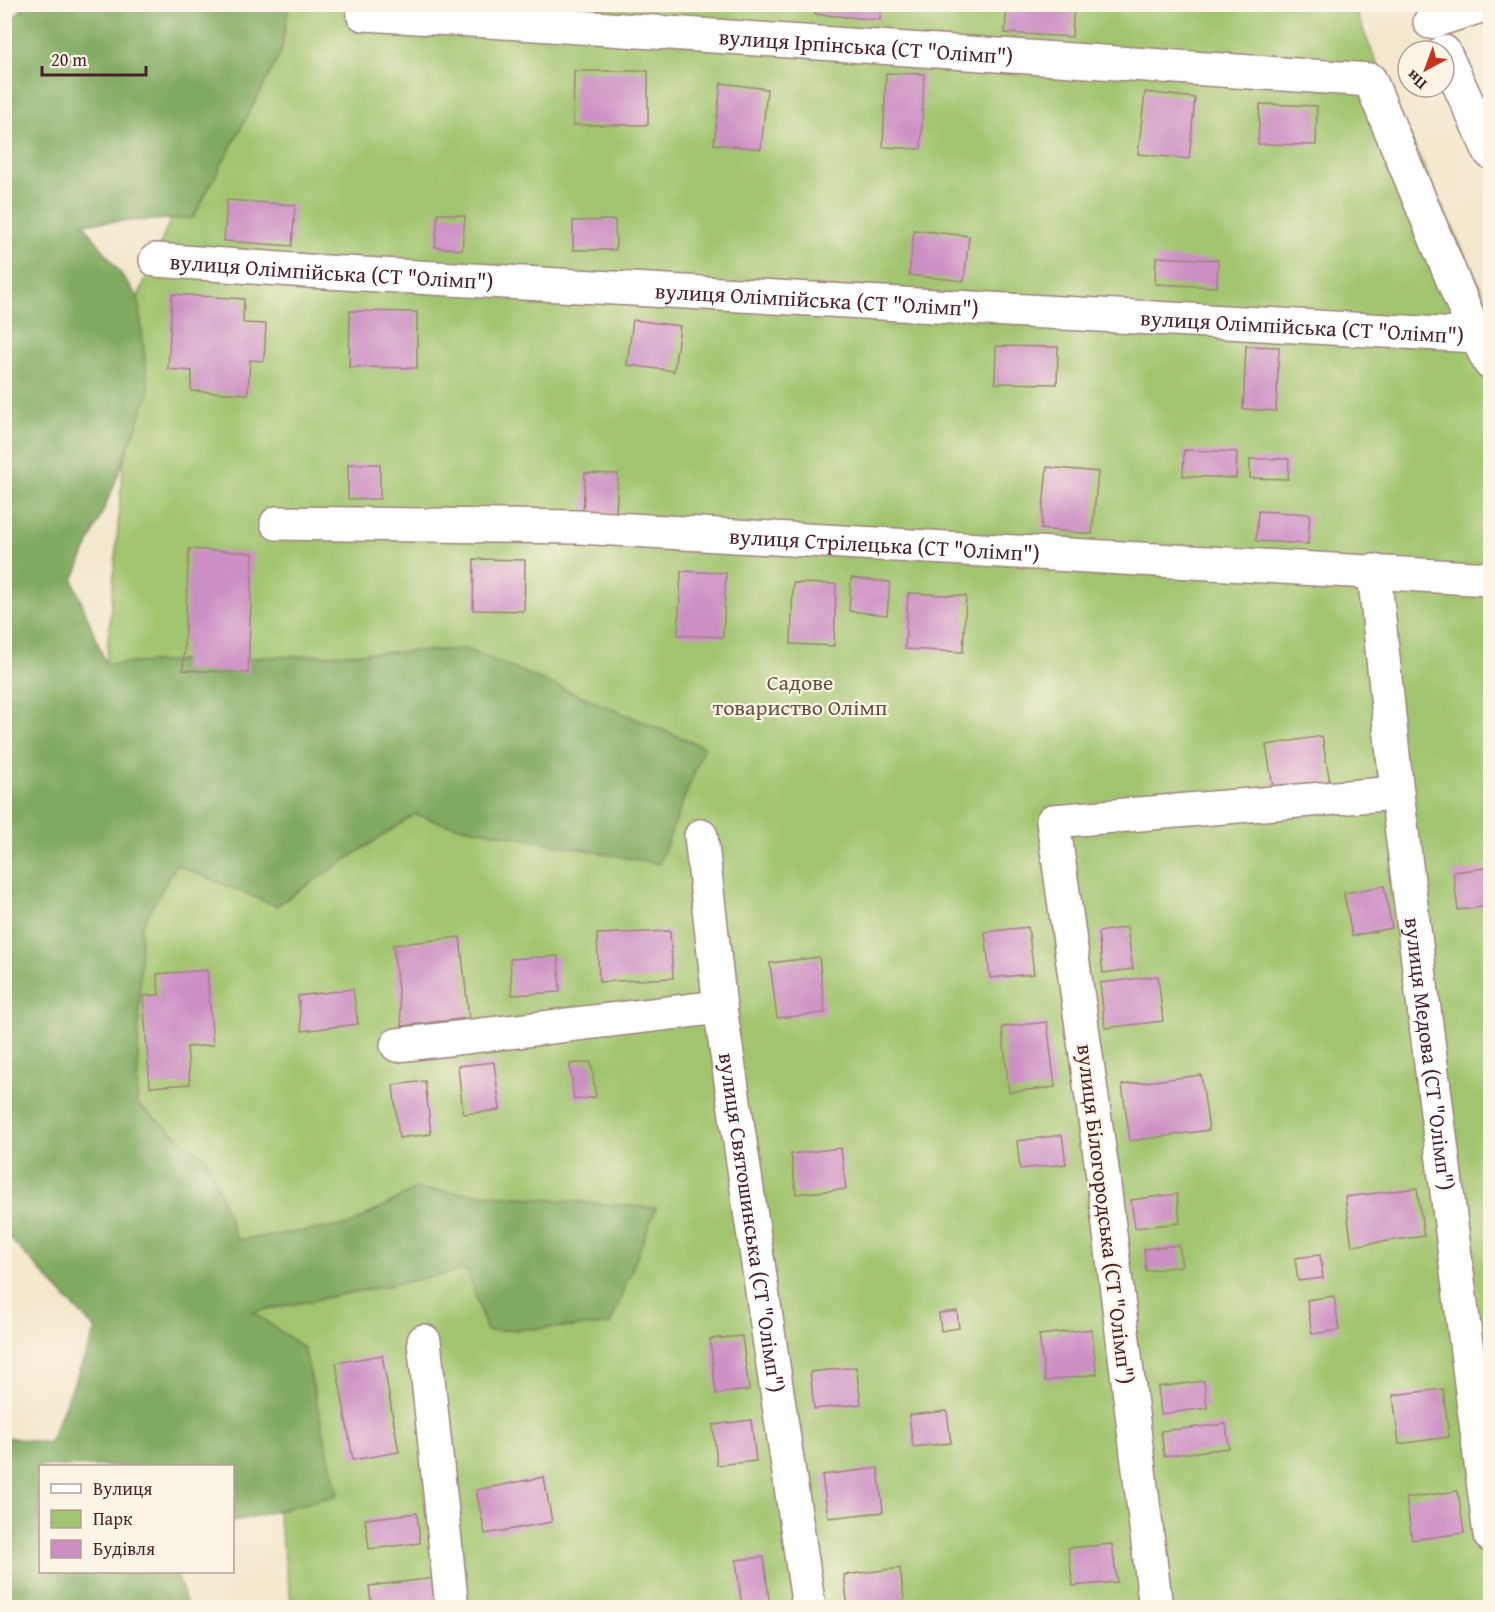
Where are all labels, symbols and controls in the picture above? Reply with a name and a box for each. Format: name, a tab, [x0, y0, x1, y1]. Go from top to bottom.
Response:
street label: вулиця Ірпінська (СТ "Олімп")	[718, 20, 1014, 72]
scale bar	[42, 39, 146, 77]
north arrow	[1396, 39, 1456, 99]
text: 20 m	[51, 46, 87, 73]
text: Пн	[1400, 64, 1432, 96]
street label: вулиця Олімпійська (СТ "Олімп")	[169, 245, 494, 297]
street label: вулиця Олімпійська (СТ "Олімп")	[654, 274, 980, 324]
street label: вулиця Олімпійська (СТ "Олімп")	[1139, 301, 1465, 351]
street label: вулиця Стрілецька (СТ "Олімп")	[728, 520, 1041, 569]
park label: Садове товариство Олімп	[713, 666, 887, 723]
street label: вулиця Медова (СТ "Олімп")	[1397, 915, 1463, 1192]
street label: вулиця Білогородська (СТ "Олімп")	[1069, 1042, 1143, 1386]
street label: вулиця Святошинська (СТ "Олімп")	[711, 1050, 793, 1395]
legend	[39, 1465, 234, 1573]
text: Вулиця	[93, 1475, 152, 1502]
text: Парк	[93, 1505, 133, 1532]
text: Будівля	[93, 1535, 155, 1562]

